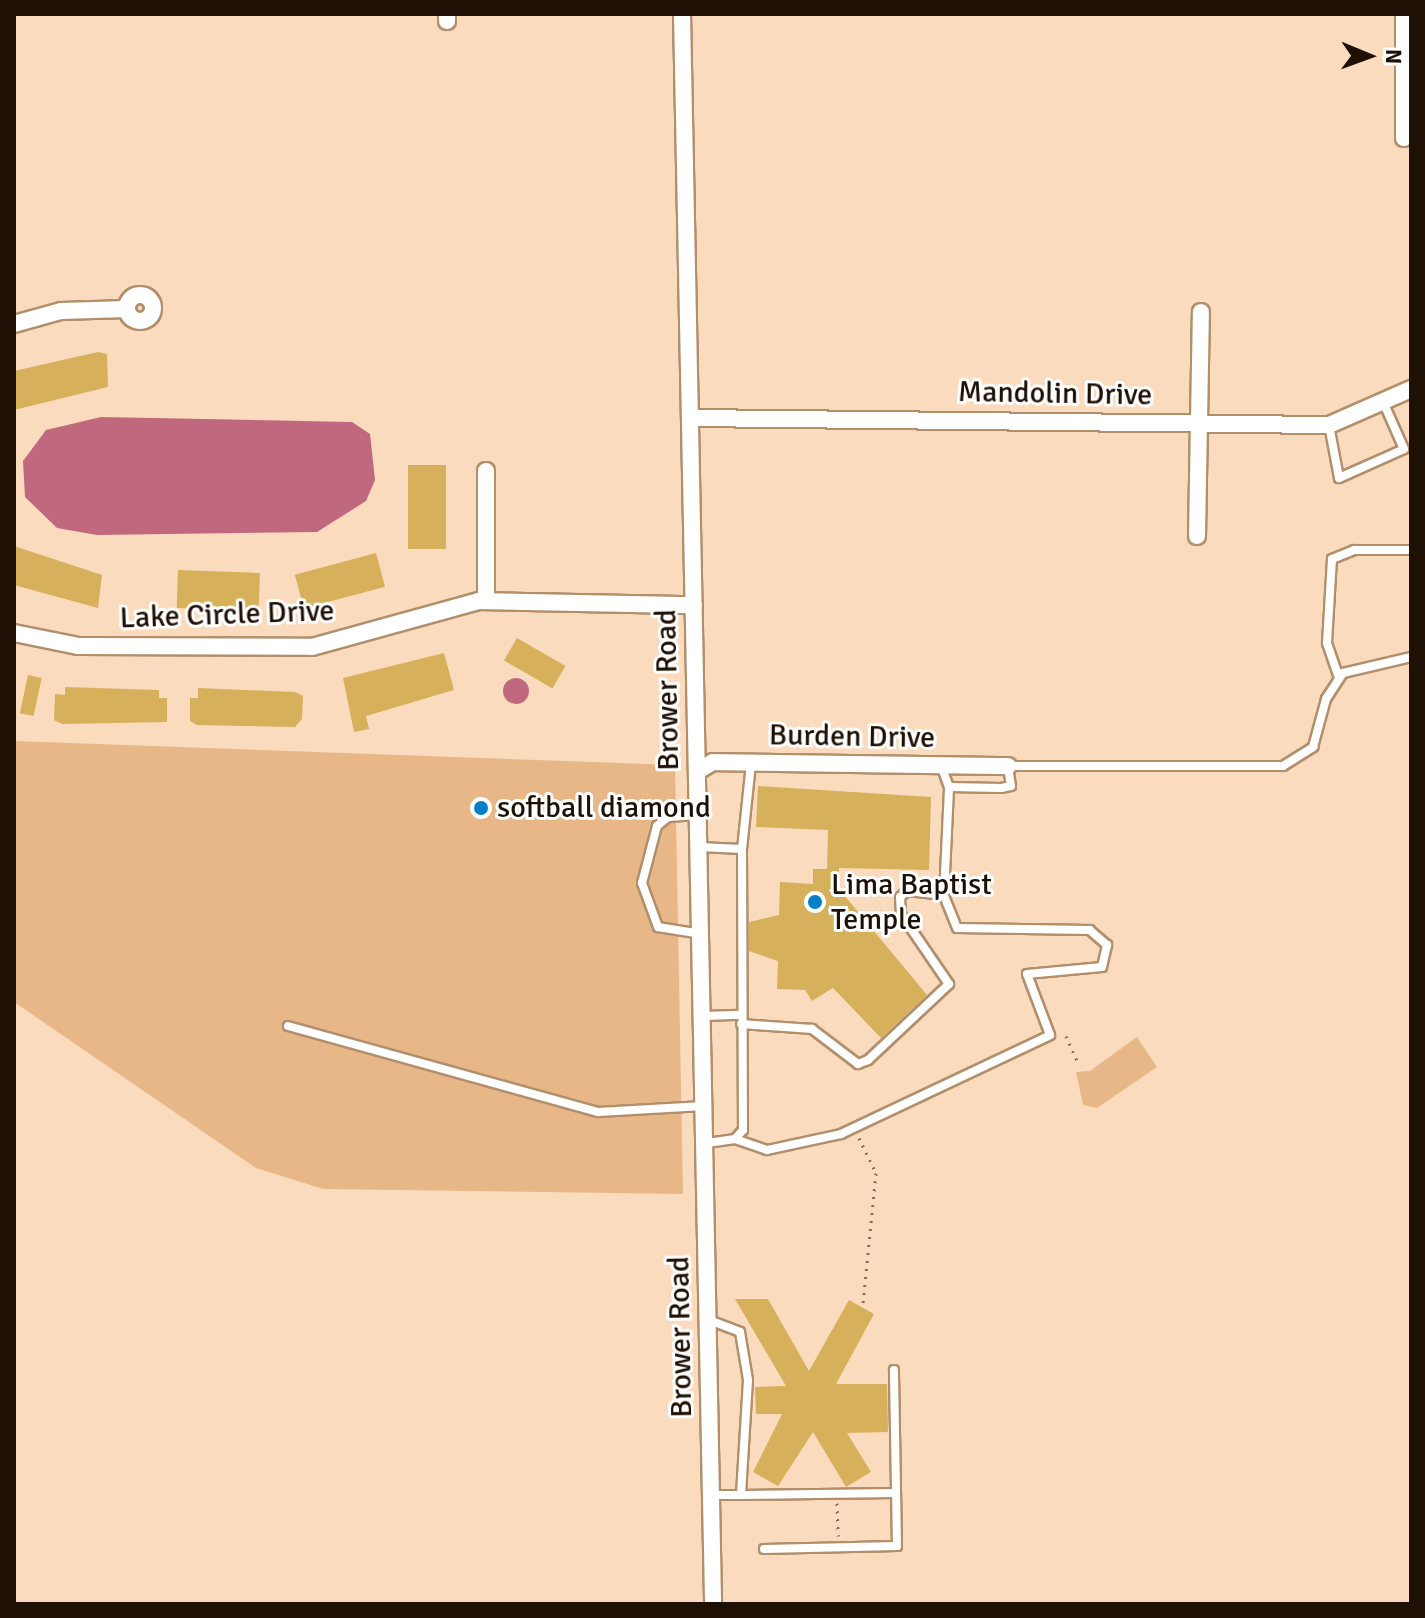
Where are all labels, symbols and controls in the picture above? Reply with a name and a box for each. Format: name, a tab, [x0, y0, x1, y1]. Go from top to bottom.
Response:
north arrow	[1329, 16, 1409, 96]
text: N	[1380, 49, 1407, 64]
street label: Mandolin Drive	[958, 374, 1152, 414]
street label: Lake Circle Drive	[119, 593, 335, 637]
street label: Brower Road	[649, 609, 687, 771]
street label: Burden Drive	[769, 718, 935, 756]
place label: softball diamond	[497, 790, 711, 826]
marker: softball diamond	[472, 799, 490, 817]
place label: Lima Baptist Temple	[831, 867, 992, 938]
marker: Lima Baptist Temple	[806, 893, 824, 911]
street label: Brower Road	[662, 1256, 700, 1418]

